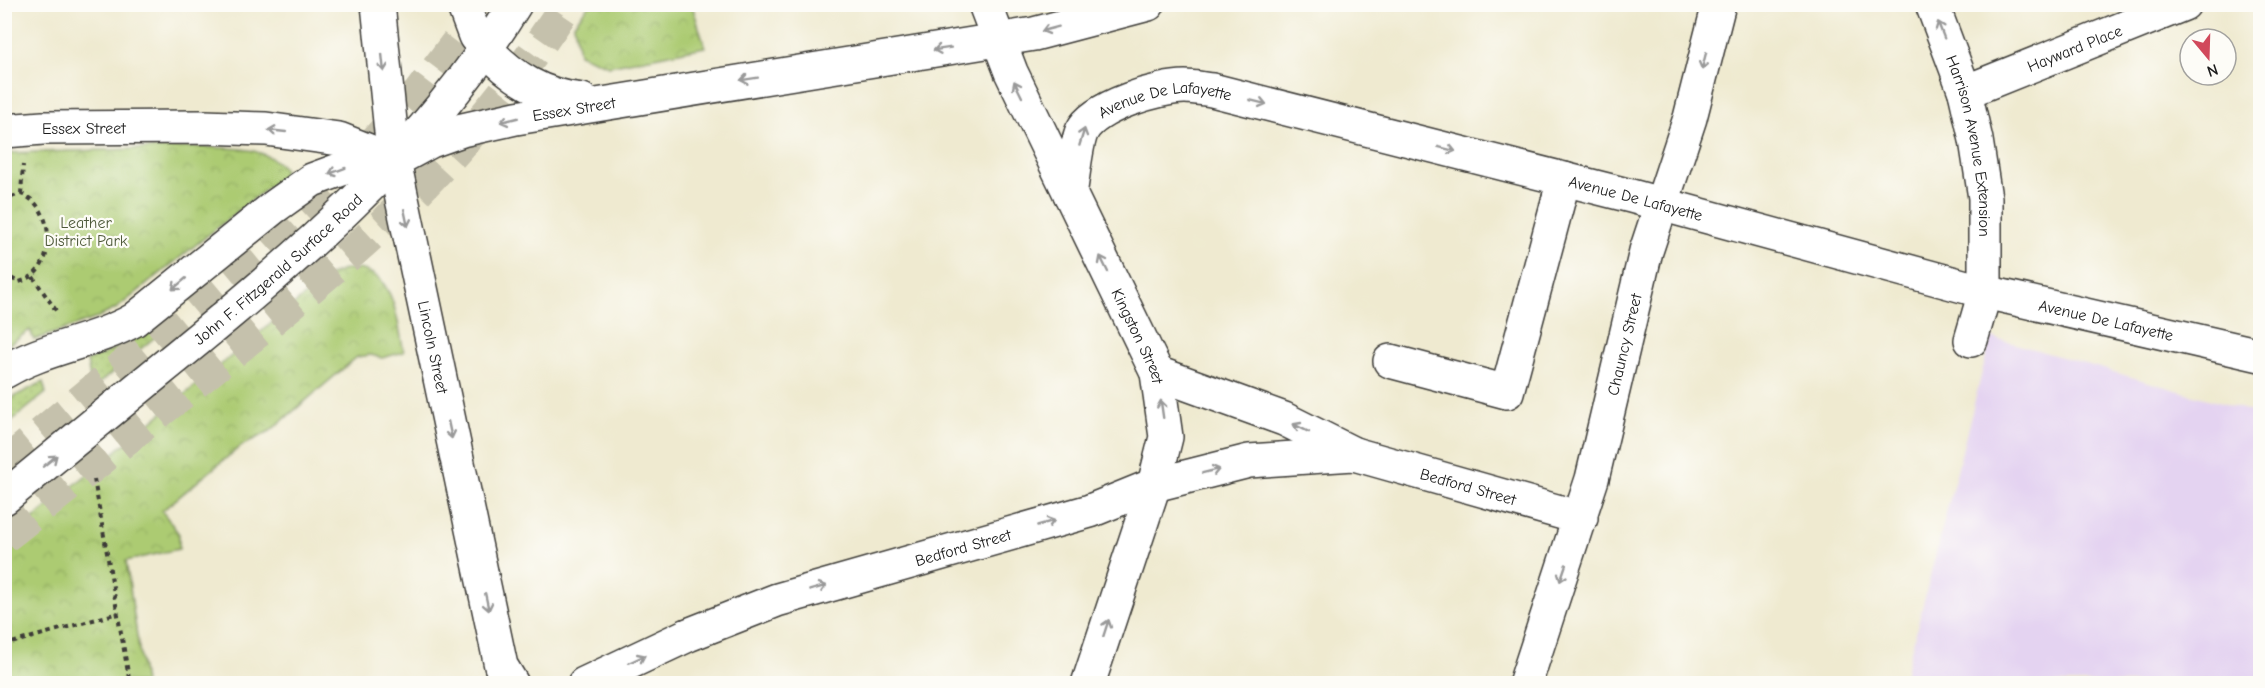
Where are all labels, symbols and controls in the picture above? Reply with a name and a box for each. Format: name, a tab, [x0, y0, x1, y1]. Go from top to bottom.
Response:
one-way arrow	[1935, 21, 1946, 40]
street label: Hayward Place	[2025, 22, 2125, 76]
one-way arrow	[1041, 24, 1060, 36]
north arrow	[2178, 27, 2238, 87]
one-way arrow	[932, 44, 952, 55]
one-way arrow	[1698, 51, 1710, 70]
one-way arrow	[378, 52, 389, 72]
street label: Harrison Avenue Extension	[1942, 53, 1993, 237]
text: N	[2205, 60, 2220, 80]
one-way arrow	[740, 74, 759, 85]
street label: Avenue De Lafayette	[1095, 79, 1233, 122]
one-way arrow	[1012, 80, 1024, 98]
street label: Essex Street	[531, 94, 617, 125]
one-way arrow	[1248, 96, 1267, 108]
one-way arrow	[500, 114, 519, 126]
street label: Essex Street	[42, 119, 126, 138]
one-way arrow	[267, 125, 287, 136]
one-way arrow	[1077, 128, 1088, 147]
one-way arrow	[1437, 144, 1456, 156]
one-way arrow	[328, 167, 347, 178]
street label: Avenue De Lafayette	[1567, 173, 1704, 225]
street label: John F. Fitzgerald Surface Road	[191, 191, 366, 349]
one-way arrow	[400, 209, 412, 228]
park label: Leather District Park	[44, 214, 128, 250]
one-way arrow	[1098, 255, 1109, 273]
one-way arrow	[171, 278, 187, 291]
street label: Kingston Street	[1107, 286, 1166, 385]
street label: Chauncy Street	[1604, 292, 1646, 397]
street label: Avenue De Lafayette	[2037, 297, 2175, 345]
street label: Lincoln Street	[414, 299, 451, 396]
one-way arrow	[1157, 400, 1168, 419]
one-way arrow	[444, 420, 456, 439]
one-way arrow	[1293, 421, 1311, 433]
one-way arrow	[42, 455, 58, 468]
one-way arrow	[1201, 465, 1220, 476]
street label: Bedford Street	[1418, 465, 1518, 509]
one-way arrow	[1036, 517, 1055, 528]
street label: Bedford Street	[913, 526, 1014, 570]
one-way arrow	[1556, 563, 1567, 582]
one-way arrow	[808, 582, 827, 593]
one-way arrow	[482, 592, 494, 611]
one-way arrow	[1101, 619, 1112, 638]
one-way arrow	[627, 652, 645, 664]

